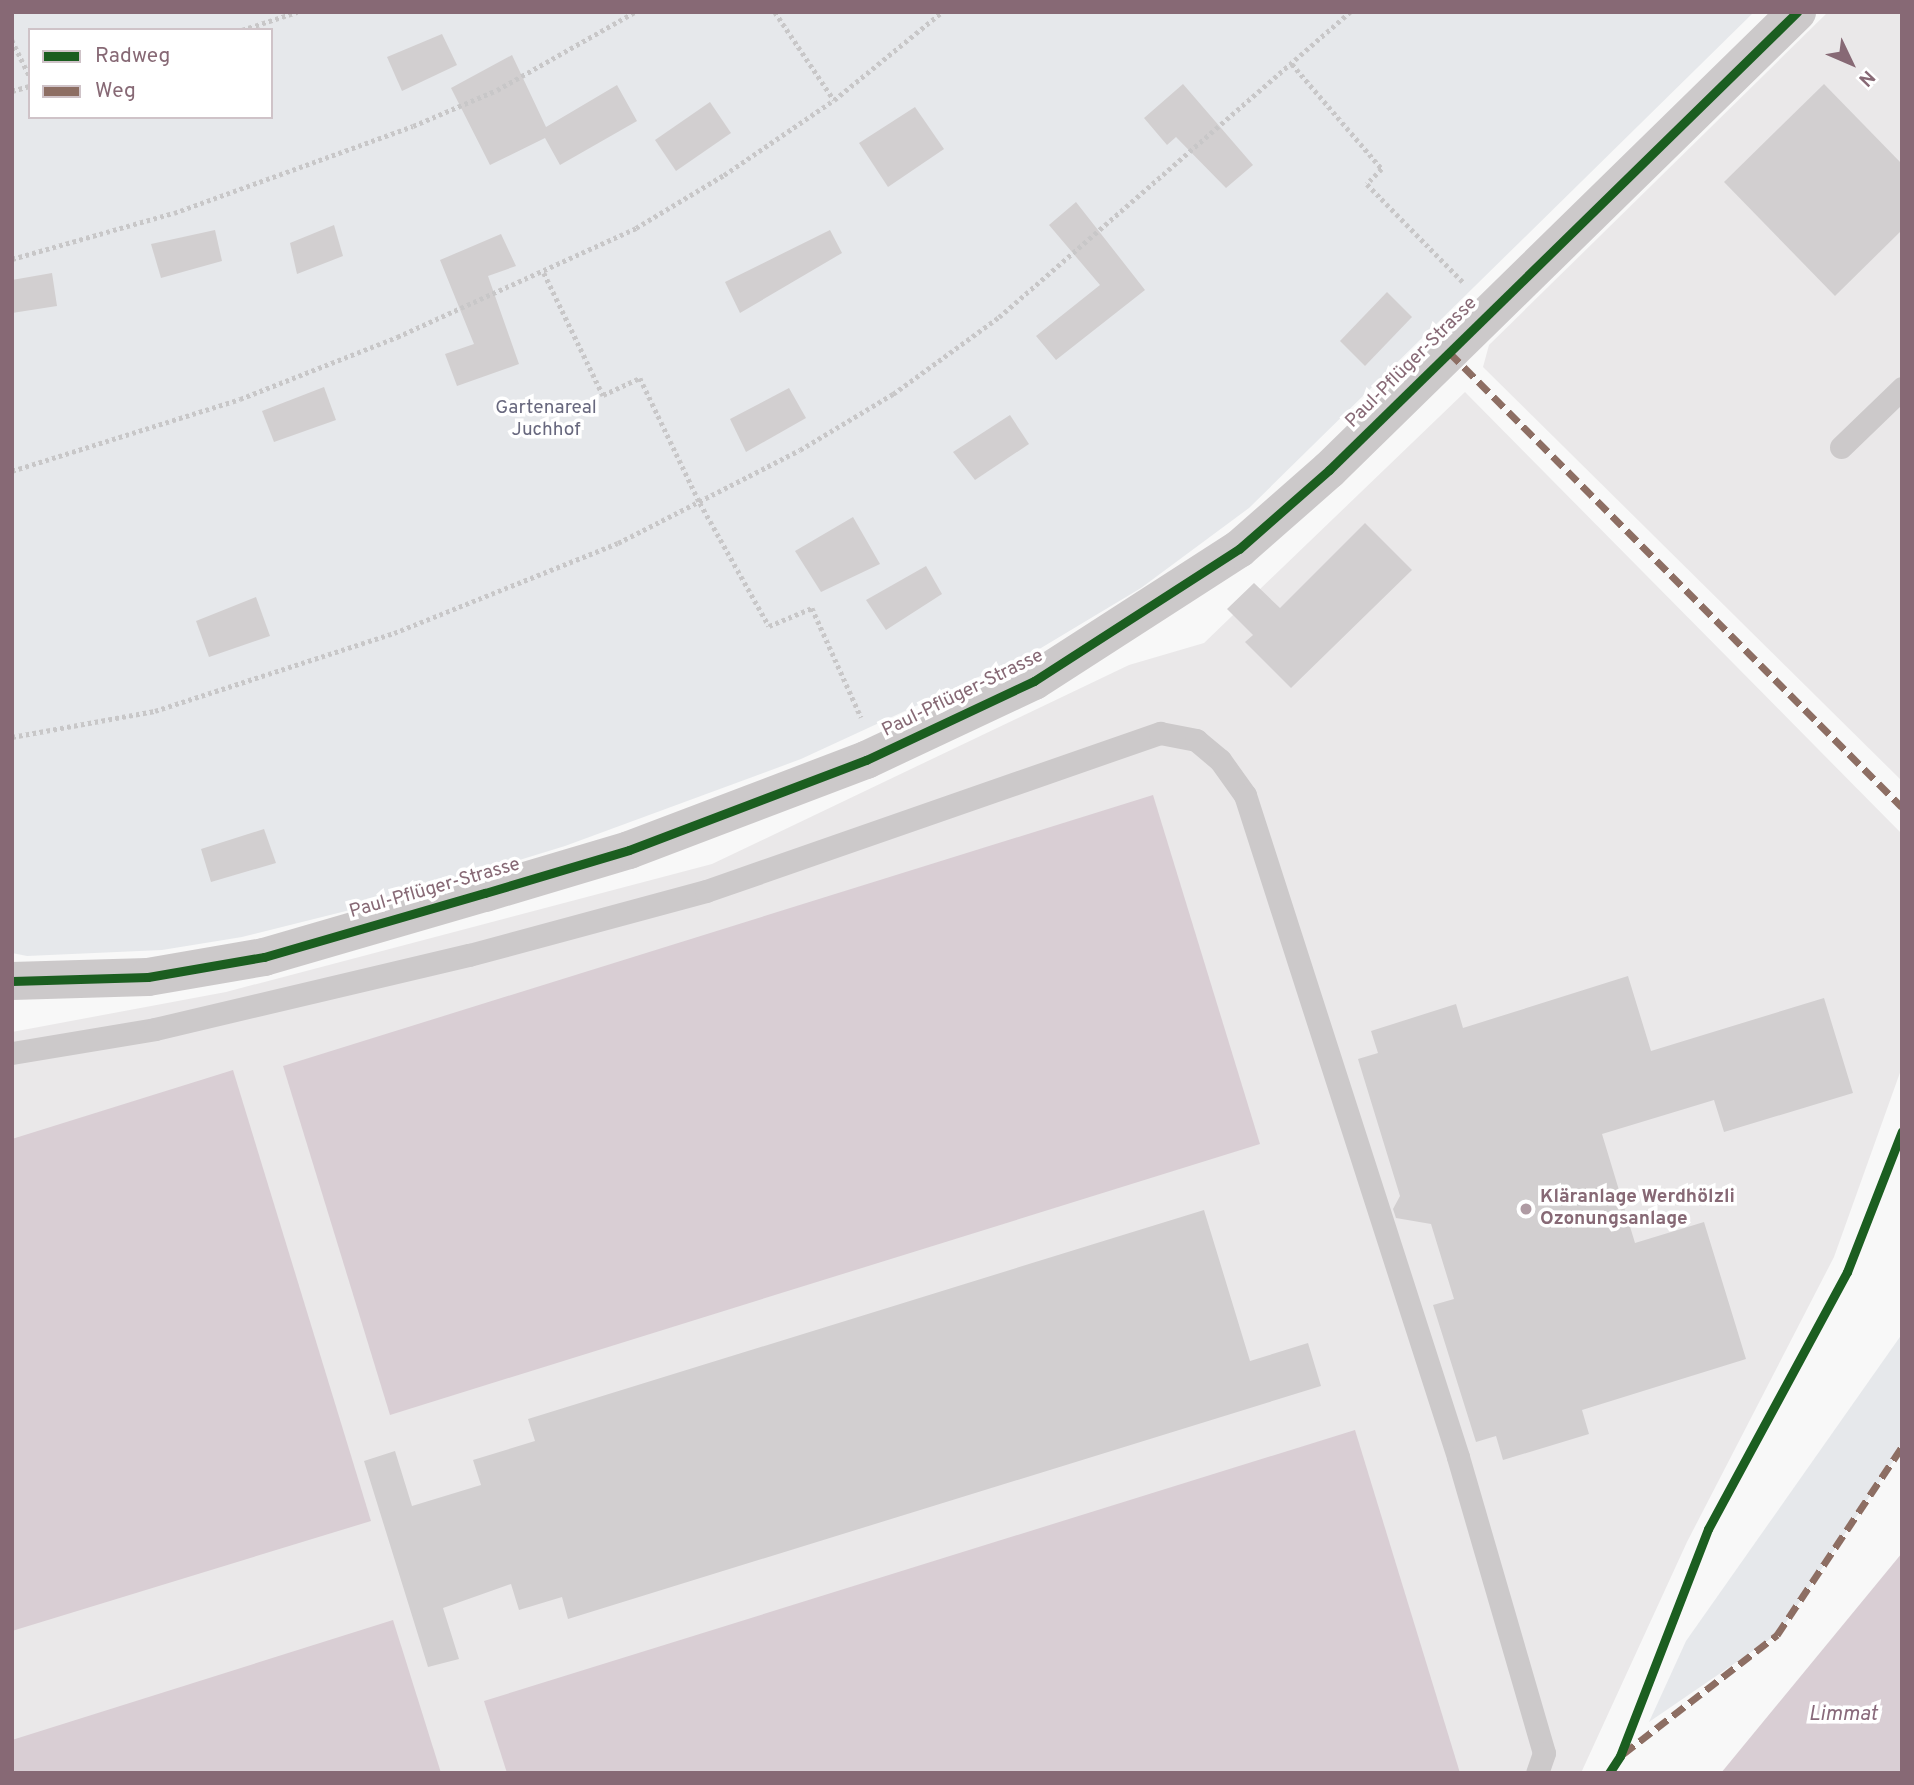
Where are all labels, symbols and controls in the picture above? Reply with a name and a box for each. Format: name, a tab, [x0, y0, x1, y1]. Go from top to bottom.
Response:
legend	[28, 28, 273, 119]
north arrow	[1816, 28, 1886, 98]
text: Radweg	[95, 43, 170, 70]
text: N	[1853, 64, 1879, 91]
text: Weg	[95, 78, 136, 105]
street label: Paul-Pflüger-Strasse	[1342, 293, 1482, 433]
park label: Gartenareal Juchhof	[495, 398, 597, 442]
street label: Paul-Pflüger-Strasse	[879, 645, 1047, 743]
street label: Paul-Pflüger-Strasse	[347, 854, 523, 924]
place label: Kläranlage Werdhölzli Ozonungsanlage	[1540, 1187, 1735, 1231]
marker: Kläranlage Werdhölzli Ozonungsanlage	[1518, 1201, 1534, 1217]
water label: Limmat	[1809, 1702, 1877, 1728]

